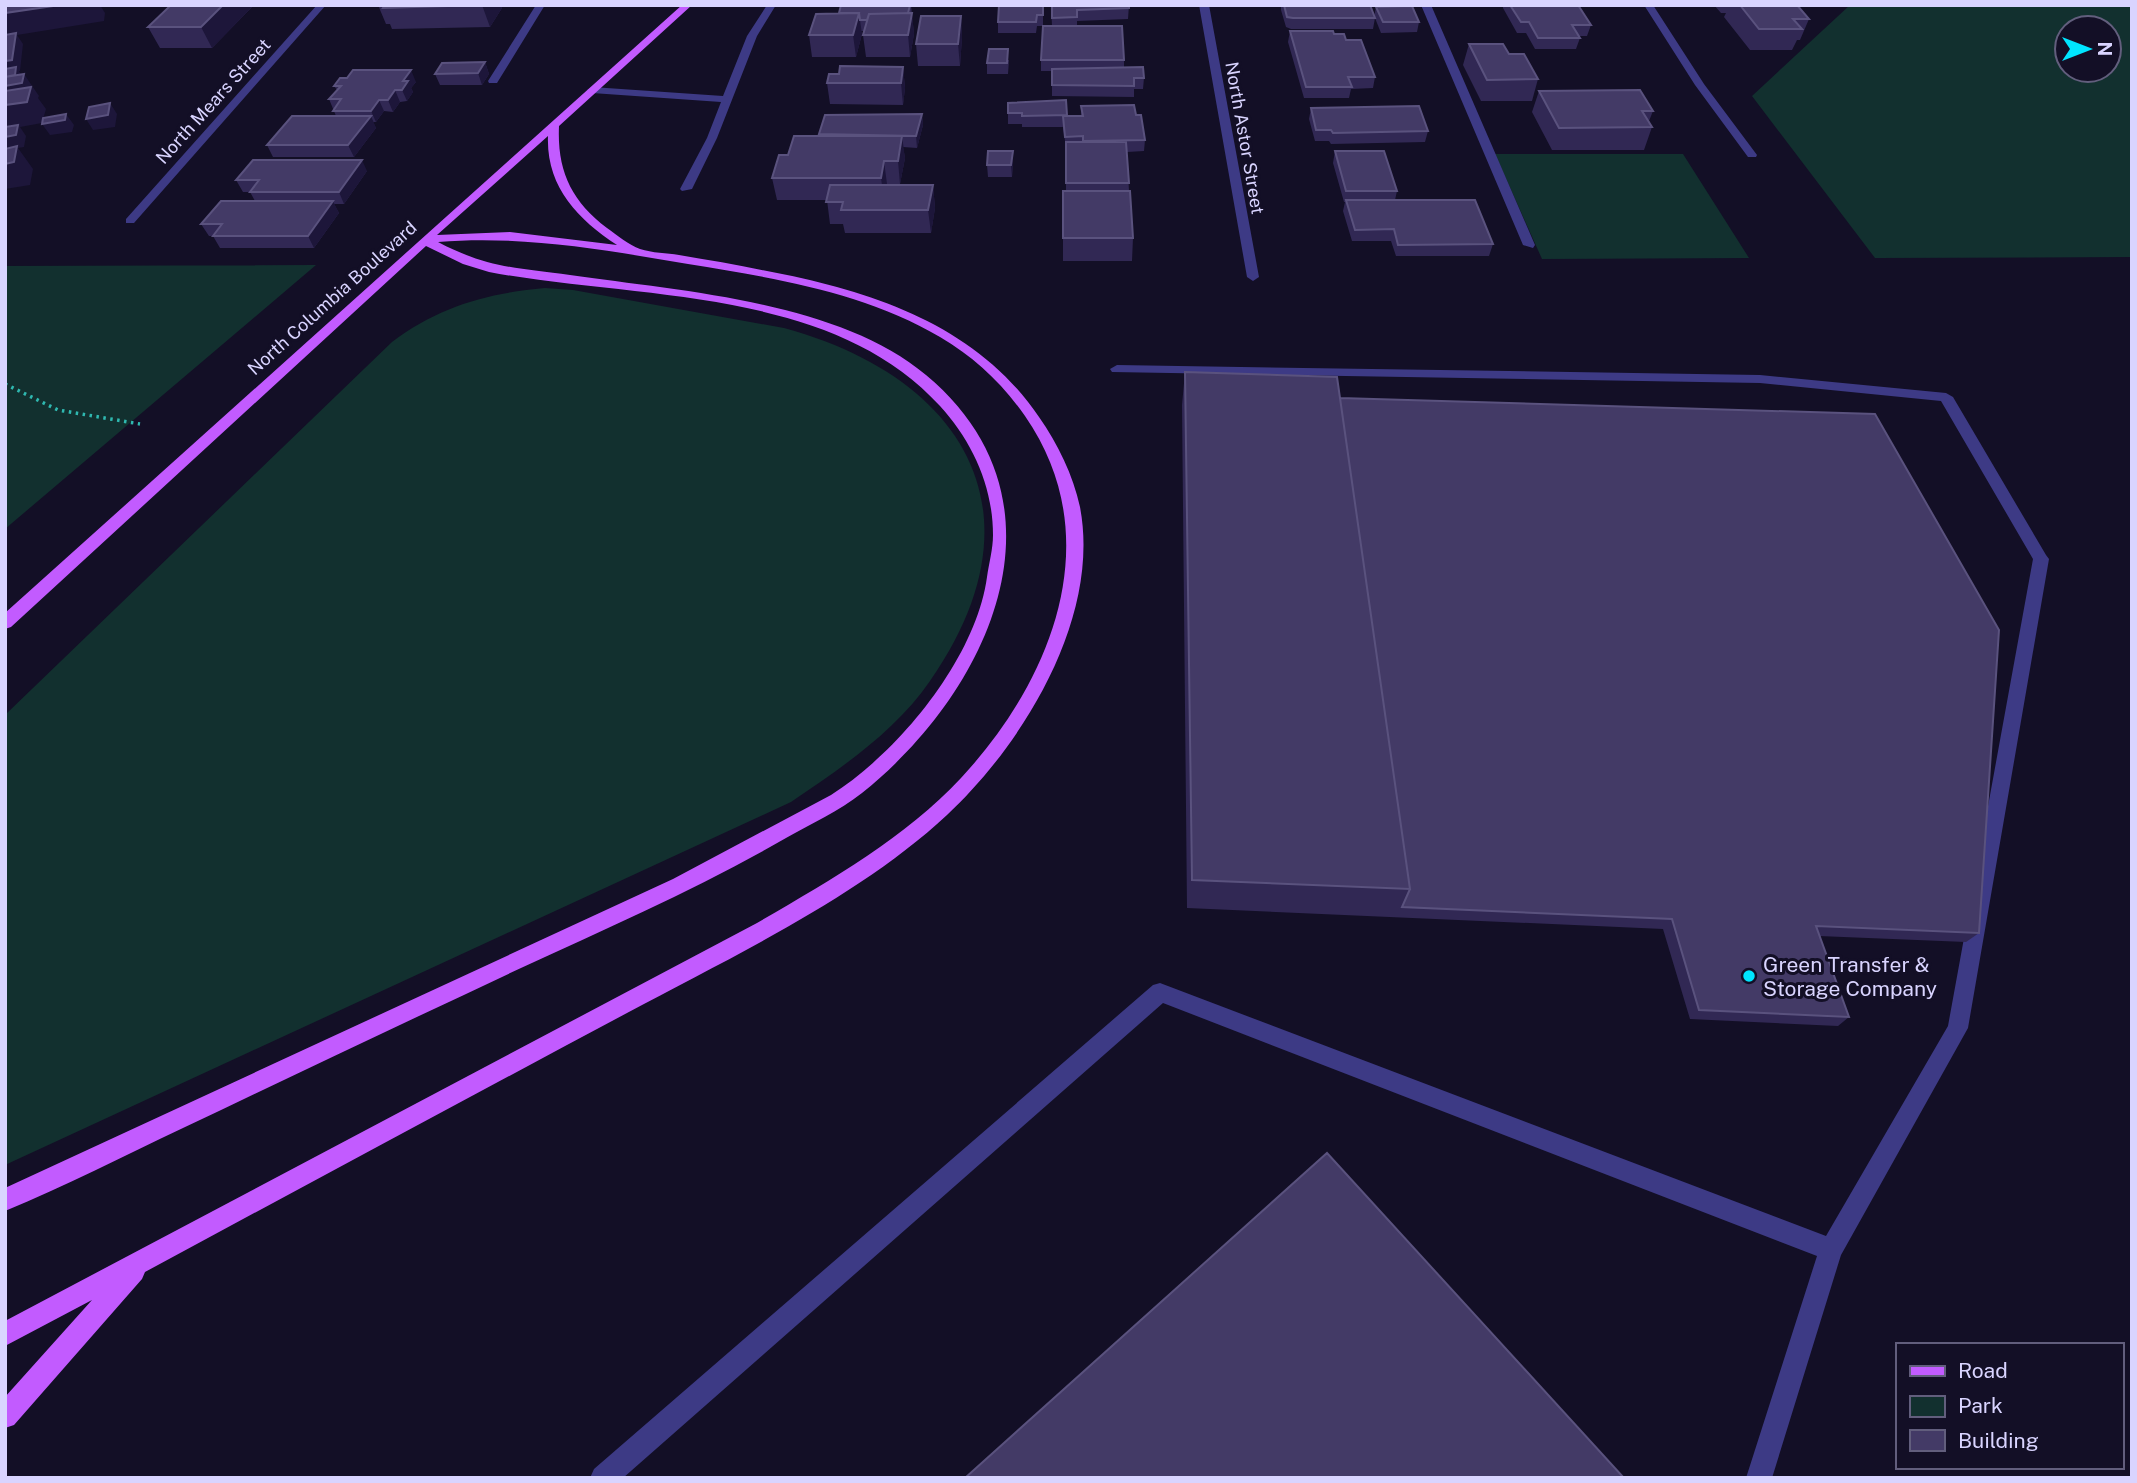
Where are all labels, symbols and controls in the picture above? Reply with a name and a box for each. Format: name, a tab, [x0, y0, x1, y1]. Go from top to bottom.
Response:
north arrow	[2053, 14, 2123, 84]
street label: North Mears Street	[151, 34, 275, 168]
text: N	[2094, 42, 2116, 56]
street label: North Astor Street	[1221, 60, 1269, 216]
street label: North Columbia Boulevard	[243, 217, 421, 379]
place label: Green Transfer & Storage Company	[1763, 952, 1937, 1001]
marker: Green Transfer & Storage Company	[1741, 968, 1757, 984]
legend	[1896, 1343, 2123, 1469]
text: Road	[1958, 1358, 2008, 1383]
text: Park	[1958, 1393, 2003, 1418]
text: Building	[1958, 1428, 2039, 1453]

